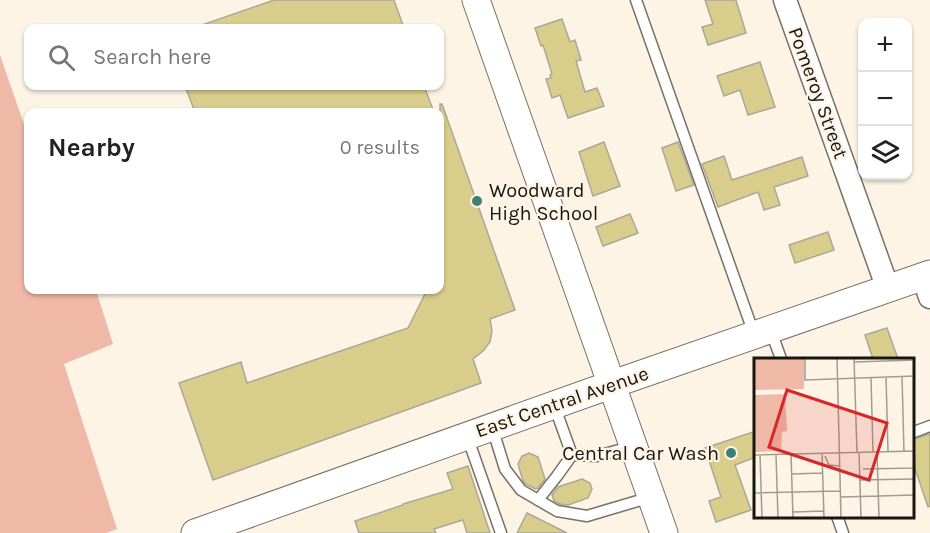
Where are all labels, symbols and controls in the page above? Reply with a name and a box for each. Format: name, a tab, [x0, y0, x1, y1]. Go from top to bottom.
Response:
map controls	[858, 18, 912, 180]
button: +	[858, 18, 912, 72]
search box	[24, 24, 444, 90]
street label: Pomeroy Street	[784, 24, 853, 162]
icon: search	[45, 41, 78, 74]
text: Search here	[93, 44, 211, 70]
button: −	[858, 72, 912, 126]
button: layers	[858, 126, 912, 180]
text: Nearby	[48, 132, 135, 163]
text: 0 results	[340, 136, 420, 159]
place label: Woodward High School	[489, 179, 598, 225]
marker: Woodward High School	[470, 194, 484, 208]
inset map	[754, 358, 915, 518]
street label: East Central Avenue	[472, 362, 652, 442]
place label: Central Car Wash	[562, 442, 719, 465]
marker: Central Car Wash	[724, 446, 738, 460]

